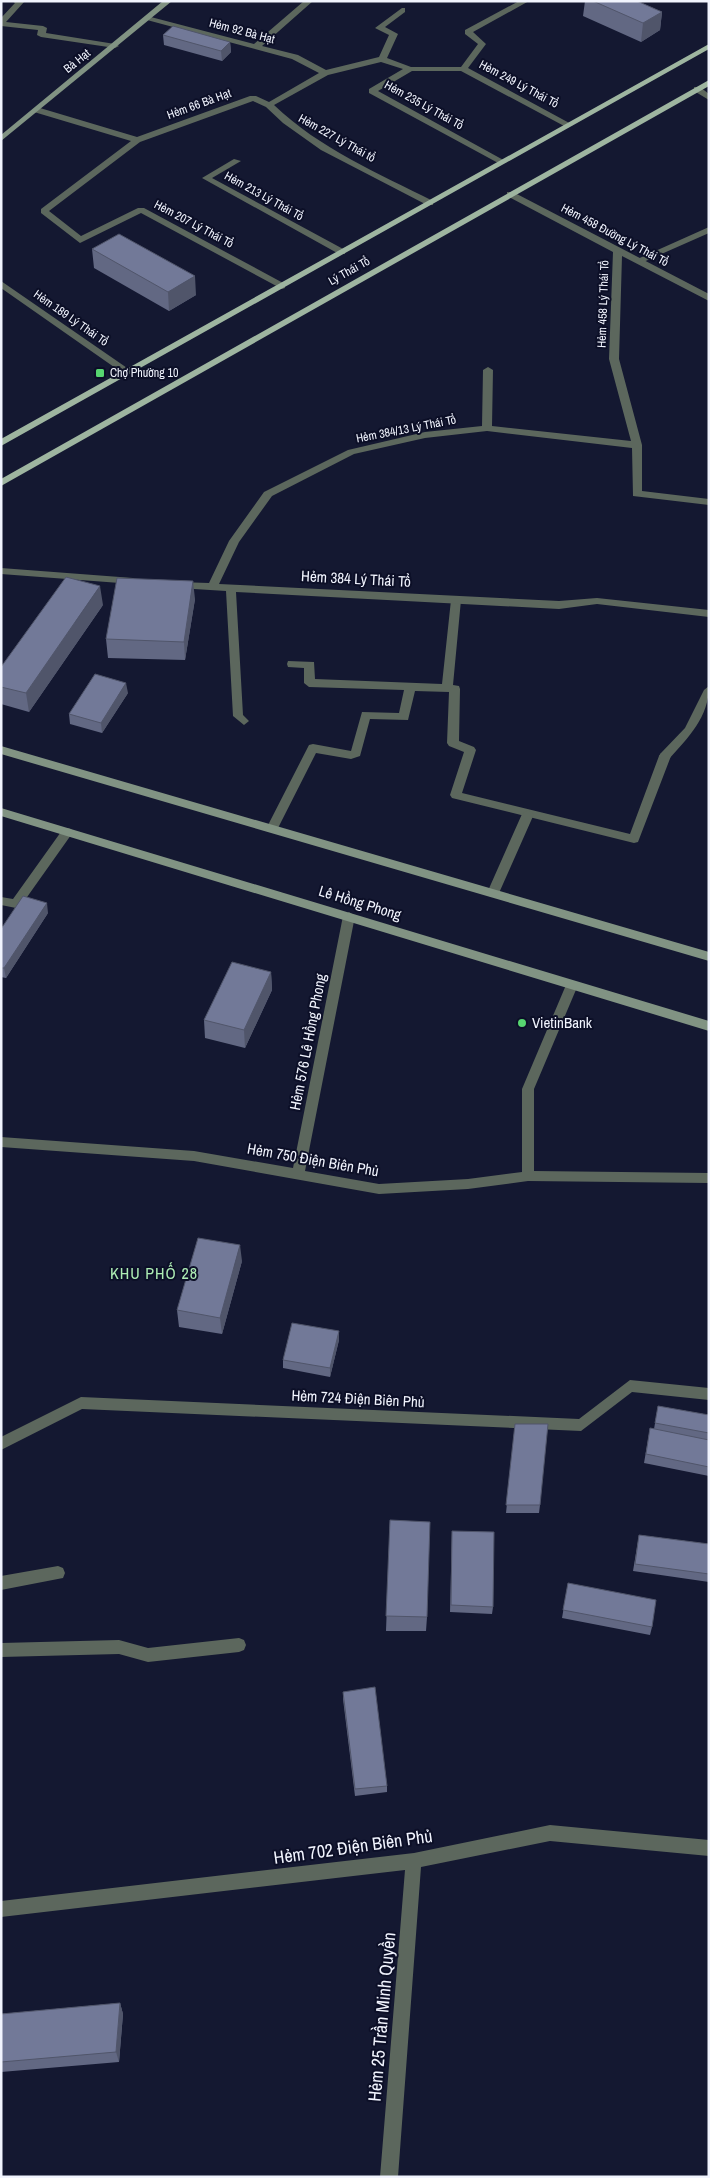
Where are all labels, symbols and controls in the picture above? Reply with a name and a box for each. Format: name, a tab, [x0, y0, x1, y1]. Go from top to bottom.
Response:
street label: Hẻm 92 Bà Hạt	[207, 15, 277, 48]
street label: Bà Hạt	[60, 45, 94, 77]
street label: Hẻm 249 Lý Thái Tổ	[476, 56, 562, 112]
street label: Hẻm 235 Lý Thái Tổ	[382, 77, 466, 133]
street label: Hẻm 66 Bà Hạt	[165, 85, 234, 123]
street label: Hẻm 227 Lý Thái tổ	[296, 110, 378, 166]
street label: Hẻm 213 Lý Thái Tổ	[222, 168, 306, 224]
street label: Hẻm 207 Lý Thái Tổ	[151, 196, 237, 252]
street label: Hẻm 458 Đường Lý Thái Tổ	[558, 200, 672, 270]
street label: Lý Thái Tổ	[325, 253, 373, 289]
street label: Hẻm 458 Lý Thái Tổ	[593, 260, 613, 348]
street label: Hẻm 189 Lý Thái Tổ	[30, 286, 112, 350]
place label: Chợ Phường 10	[110, 365, 178, 381]
marker: Chợ Phường 10	[94, 367, 106, 379]
street label: Hẻm 384/13 Lý Thái Tổ	[355, 411, 457, 447]
street label: Hẻm 384 Lý Thái Tổ	[301, 565, 412, 592]
street label: Lê Hồng Phong	[316, 880, 404, 925]
street label: Hẻm 576 Lê Hồng Phong	[284, 972, 331, 1112]
place label: VietinBank	[532, 1012, 593, 1033]
marker: VietinBank	[516, 1017, 528, 1029]
street label: Hẻm 750 Điện Biên Phủ	[246, 1138, 381, 1181]
district label: KHU PHỐ 28	[110, 1262, 198, 1284]
street label: Hẻm 724 Điện Biên Phủ	[291, 1385, 425, 1412]
street label: Hẻm 702 Điện Biên Phủ	[272, 1823, 434, 1870]
street label: Hẻm 25 Trần Minh Quyền	[362, 1931, 401, 2103]

